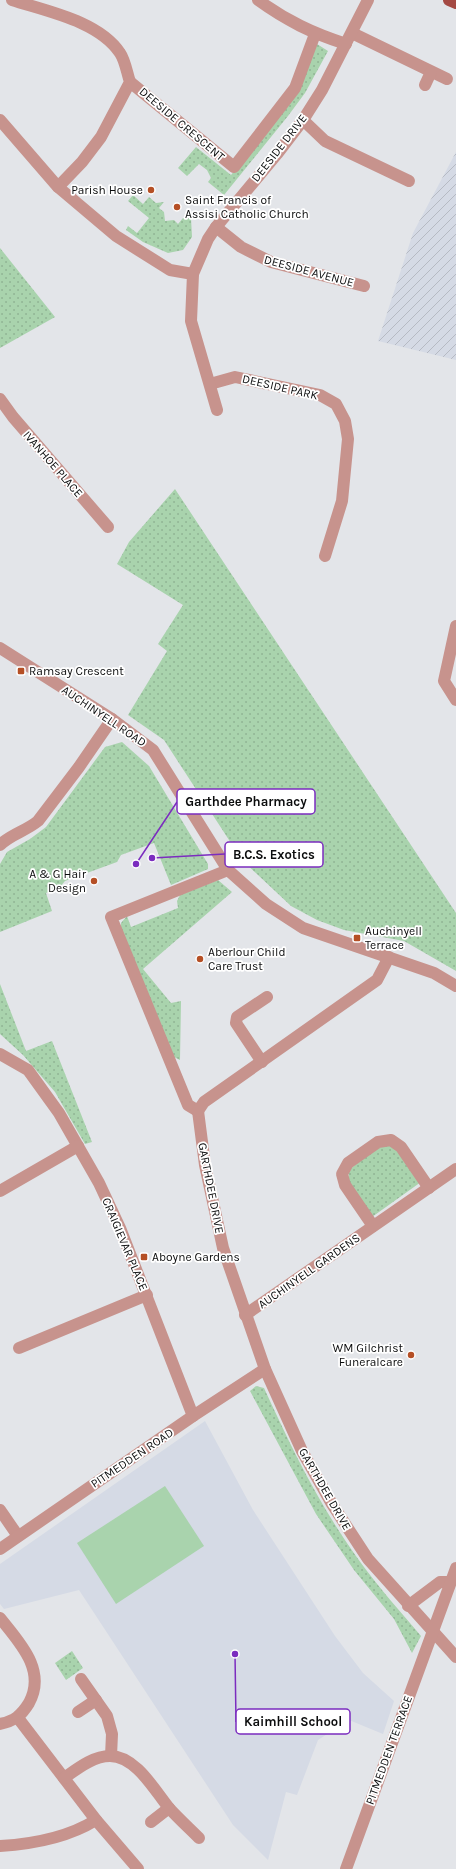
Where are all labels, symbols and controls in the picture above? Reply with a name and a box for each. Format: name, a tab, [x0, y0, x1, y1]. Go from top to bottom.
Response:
street label: DEESIDE CRESCENT	[137, 84, 227, 164]
street label: DEESIDE DRIVE	[248, 112, 310, 184]
place label: Parish House	[71, 183, 143, 197]
marker: Parish House	[146, 185, 156, 195]
place label: Saint Francis of Assisi Catholic Church	[185, 193, 309, 221]
marker: Saint Francis of Assisi Catholic Church	[172, 202, 182, 212]
street label: DEESIDE AVENUE	[263, 252, 355, 290]
street label: DEESIDE PARK	[241, 371, 320, 403]
street label: IVANHOE PLACE	[20, 428, 86, 500]
place label: Ramsay Crescent	[29, 664, 124, 678]
marker: Ramsay Crescent	[16, 666, 26, 676]
street label: AUCHINYELL ROAD	[59, 683, 149, 750]
callout: Garthdee Pharmacy	[177, 789, 315, 814]
text: Garthdee Pharmacy	[185, 794, 307, 809]
callout: B.C.S. Exotics	[225, 842, 323, 867]
text: B.C.S. Exotics	[233, 847, 315, 862]
place label: A & G Hair Design	[29, 867, 87, 895]
marker: A & G Hair Design	[89, 876, 99, 886]
place label: Auchinyell Terrace	[365, 924, 422, 952]
marker: Auchinyell Terrace	[352, 933, 362, 943]
place label: Aberlour Child Care Trust	[208, 945, 286, 973]
marker: Aberlour Child Care Trust	[195, 954, 205, 964]
street label: GARTHDEE DRIVE	[195, 1141, 227, 1235]
street label: CRAIGIEVAR PLACE	[99, 1195, 151, 1293]
street label: AUCHINYELL GARDENS	[255, 1231, 363, 1311]
place label: Aboyne Gardens	[152, 1250, 240, 1264]
marker: Aboyne Gardens	[139, 1252, 149, 1262]
place label: WM Gilchrist Funeralcare	[332, 1341, 403, 1369]
marker: WM Gilchrist Funeralcare	[406, 1350, 416, 1360]
street label: PITMEDDEN ROAD	[88, 1425, 176, 1491]
street label: GARTHDEE DRIVE	[296, 1445, 354, 1533]
street label: PITMEDDEN TERRACE	[363, 1694, 415, 1806]
callout: Kaimhill School	[236, 1709, 350, 1734]
text: Kaimhill School	[244, 1714, 342, 1729]

